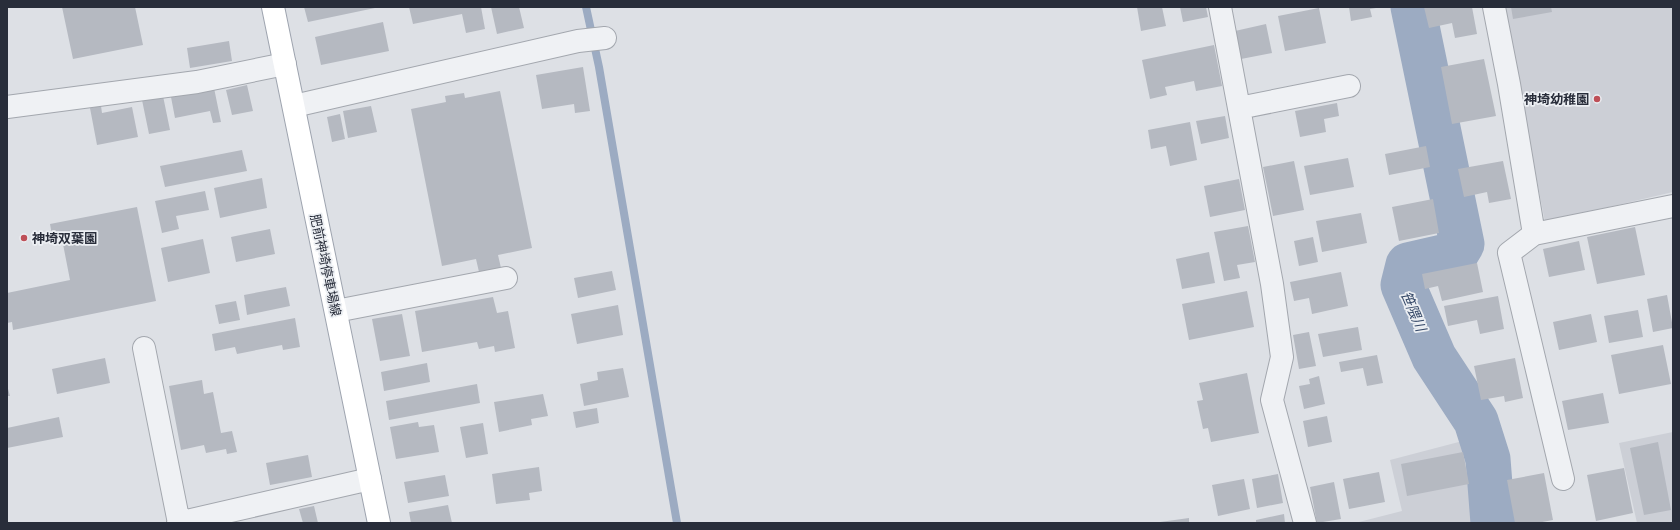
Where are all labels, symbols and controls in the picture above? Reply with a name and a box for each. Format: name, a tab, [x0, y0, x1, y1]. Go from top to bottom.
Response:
place label: 神埼幼稚園	[1524, 91, 1589, 107]
marker: 神埼幼稚園	[1592, 94, 1602, 104]
street label: 肥前神埼停車場線	[307, 212, 345, 318]
place label: 神埼双葉園	[32, 230, 97, 246]
marker: 神埼双葉園	[19, 233, 29, 243]
water label: 笹隈川	[1398, 288, 1431, 335]

